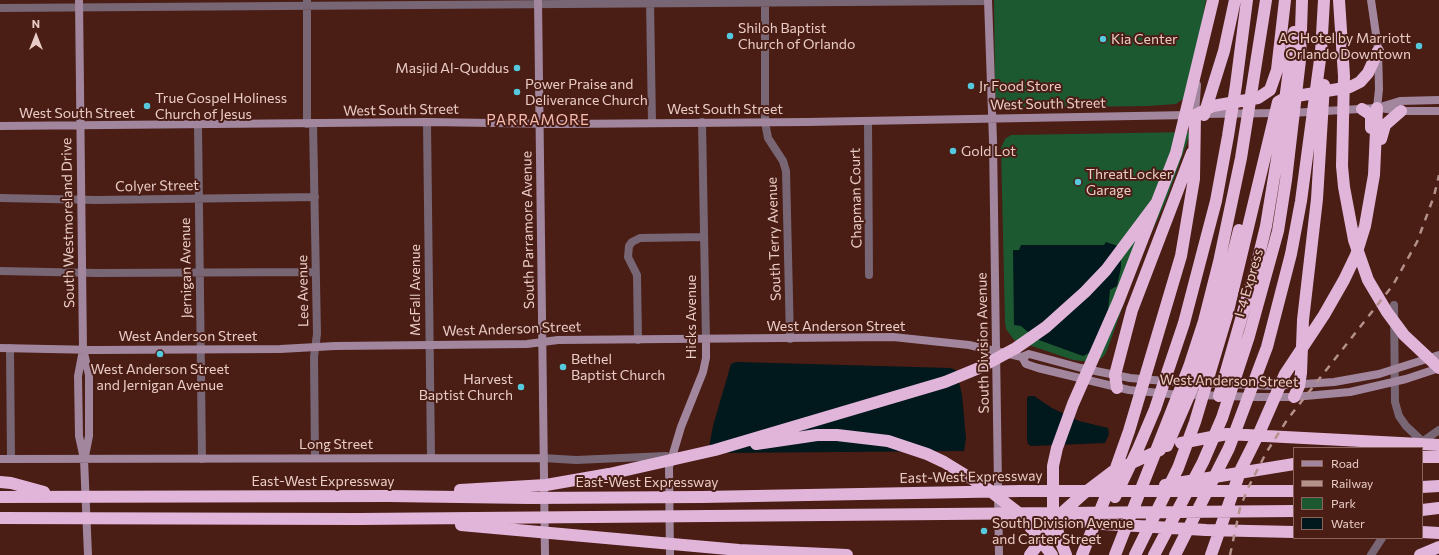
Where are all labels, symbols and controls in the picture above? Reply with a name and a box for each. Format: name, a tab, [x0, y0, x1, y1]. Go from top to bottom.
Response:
north arrow	[16, 16, 56, 56]
text: N	[32, 17, 40, 30]
place label: Shiloh Baptist Church of Orlando	[738, 20, 855, 52]
place label: AC Hotel by Marriott Orlando Downtown	[1278, 30, 1411, 62]
marker: Shiloh Baptist Church of Orlando	[725, 31, 735, 41]
place label: Kia Center	[1111, 31, 1178, 47]
marker: Kia Center	[1098, 34, 1108, 44]
marker: AC Hotel by Marriott Orlando Downtown	[1414, 41, 1424, 51]
place label: Masjid Al-Quddus	[395, 60, 509, 76]
marker: Masjid Al-Quddus	[512, 63, 522, 73]
place label: Power Praise and Deliverance Church	[525, 76, 648, 108]
place label: Jr Food Store	[979, 78, 1061, 94]
marker: Jr Food Store	[966, 81, 976, 91]
marker: Power Praise and Deliverance Church	[512, 87, 522, 97]
place label: True Gospel Holiness Church of Jesus	[155, 90, 287, 122]
street label: West South Street	[990, 95, 1106, 113]
marker: True Gospel Holiness Church of Jesus	[142, 101, 152, 111]
street label: West South Street	[343, 101, 459, 119]
street label: West South Street	[667, 101, 783, 117]
street label: West South Street	[19, 105, 135, 121]
district label: PARRAMORE	[486, 111, 590, 129]
street label: South Westmoreland Drive	[58, 138, 78, 308]
place label: Gold Lot	[961, 143, 1016, 159]
marker: Gold Lot	[948, 146, 958, 156]
street label: Chapman Court	[847, 148, 865, 248]
street label: South Parramore Avenue	[518, 151, 538, 309]
place label: ThreatLocker Garage	[1086, 166, 1172, 198]
street label: Colyer Street	[115, 177, 199, 195]
street label: South Terry Avenue	[763, 177, 785, 301]
marker: ThreatLocker Garage	[1073, 177, 1083, 187]
street label: Jernigan Avenue	[177, 217, 195, 319]
street label: McFall Avenue	[407, 244, 423, 336]
street label: I-4 Express	[1231, 247, 1267, 319]
street label: Lee Avenue	[294, 255, 312, 327]
street label: South Division Avenue	[973, 272, 993, 414]
street label: Hicks Avenue	[683, 275, 699, 359]
street label: West Anderson Street	[442, 318, 582, 340]
street label: West Anderson Street	[767, 318, 905, 334]
street label: West Anderson Street	[119, 328, 257, 344]
marker: West Anderson Street and Jernigan Avenue	[155, 349, 165, 359]
place label: Bethel Baptist Church	[571, 351, 665, 384]
place label: West Anderson Street and Jernigan Avenue	[91, 361, 229, 394]
marker: Bethel Baptist Church	[558, 362, 568, 372]
place label: Harvest Baptist Church	[419, 371, 513, 404]
street label: West Anderson Street	[1159, 371, 1299, 391]
marker: Harvest Baptist Church	[516, 382, 526, 392]
street label: Long Street	[299, 436, 373, 452]
legend	[1293, 447, 1423, 539]
text: Road	[1331, 456, 1359, 470]
street label: East-West Expressway	[899, 467, 1043, 487]
street label: East-West Expressway	[251, 473, 395, 489]
street label: East-West Expressway	[575, 474, 719, 490]
text: Railway	[1331, 476, 1373, 490]
text: Park	[1331, 496, 1356, 510]
place label: South Division Avenue and Carter Street	[992, 515, 1133, 548]
text: Water	[1331, 516, 1365, 530]
marker: South Division Avenue and Carter Street	[979, 526, 989, 536]

